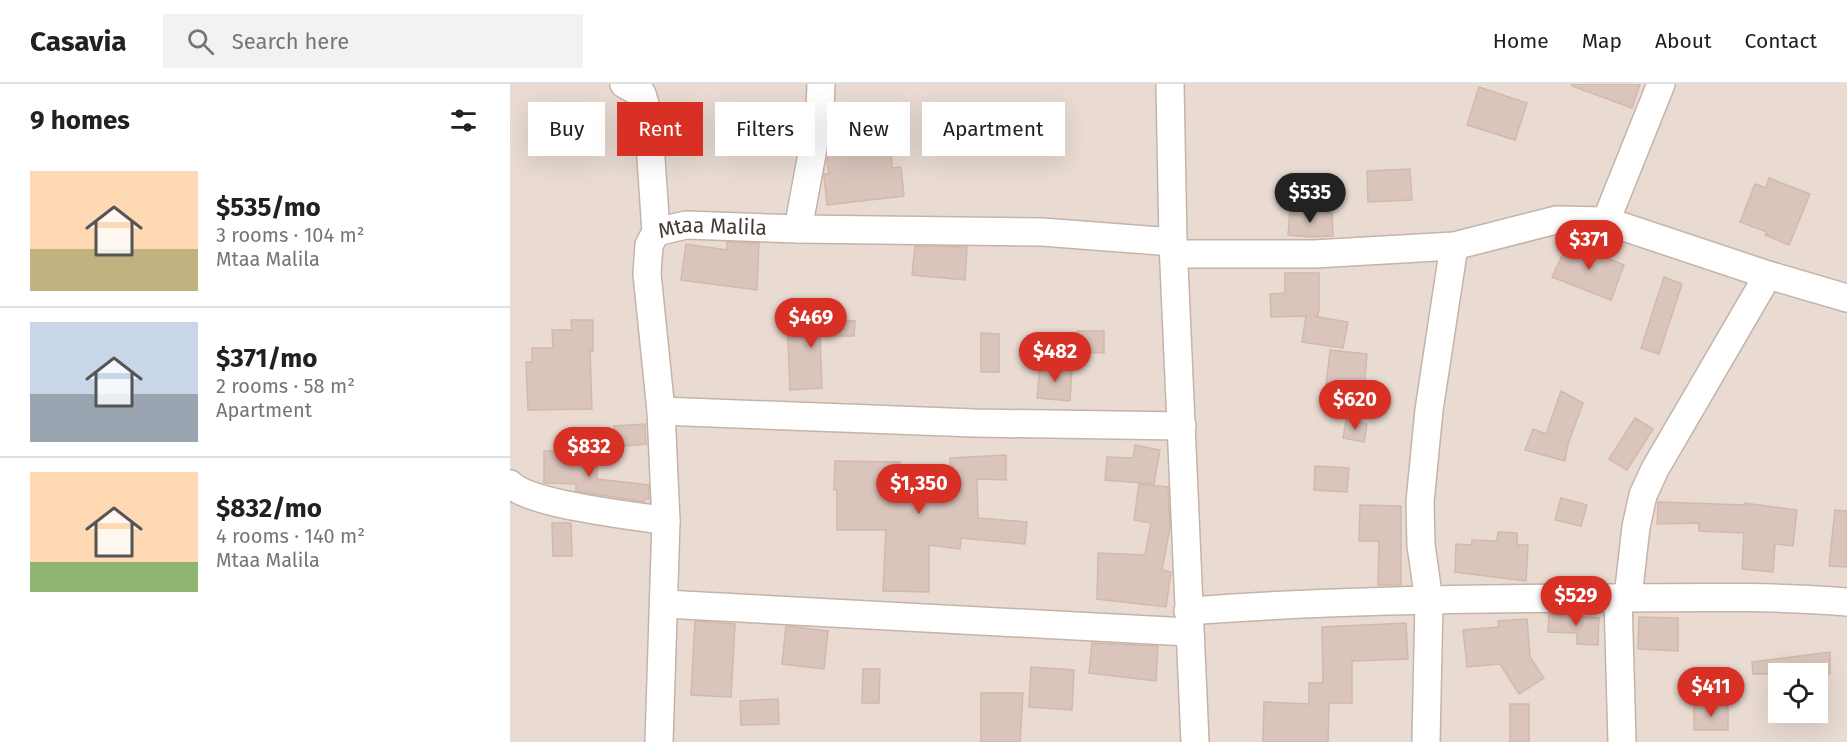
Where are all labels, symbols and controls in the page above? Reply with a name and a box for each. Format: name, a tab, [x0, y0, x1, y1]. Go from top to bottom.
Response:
search box	[163, 14, 583, 68]
text: Casavia	[30, 25, 127, 58]
icon: search	[184, 25, 217, 58]
text: Search here	[232, 28, 349, 55]
text: Home	[1493, 28, 1549, 54]
text: Map	[1582, 28, 1622, 54]
text: About	[1655, 28, 1712, 54]
text: Contact	[1745, 28, 1817, 54]
chip: Buy	[528, 102, 605, 156]
chip: Rent	[617, 102, 703, 156]
chip: Filters	[715, 102, 815, 156]
chip: New	[827, 102, 910, 156]
chip: Apartment	[922, 102, 1065, 156]
icon: filters	[447, 104, 480, 137]
text: 9 homes	[30, 105, 130, 136]
pin: $535	[1274, 173, 1346, 224]
text: $535	[1289, 180, 1331, 204]
text: $535/mo	[216, 192, 321, 223]
icon: home	[78, 195, 150, 267]
street label: Mtaa Malila	[656, 212, 767, 244]
pin: $371	[1553, 220, 1625, 271]
text: 3 rooms · 104 m²	[216, 223, 364, 247]
text: $371	[1569, 227, 1609, 251]
text: Mtaa Malila	[216, 247, 320, 271]
pin: $469	[775, 298, 847, 349]
text: $469	[789, 305, 833, 329]
pin: $482	[1019, 332, 1091, 383]
text: $482	[1033, 339, 1077, 363]
text: $371/mo	[216, 343, 317, 374]
icon: home	[78, 346, 150, 418]
text: 2 rooms · 58 m²	[216, 374, 355, 398]
pin: $620	[1319, 380, 1391, 431]
text: $620	[1333, 387, 1377, 411]
text: Apartment	[216, 398, 312, 422]
pin: $832	[553, 427, 625, 478]
text: $832	[567, 434, 611, 458]
pin: $1,350	[870, 464, 968, 515]
text: $1,350	[890, 471, 948, 495]
text: $832/mo	[216, 493, 322, 524]
icon: home	[78, 496, 150, 568]
text: 4 rooms · 140 m²	[216, 524, 365, 548]
text: Mtaa Malila	[216, 548, 320, 572]
pin: $529	[1540, 576, 1612, 627]
text: $529	[1555, 583, 1597, 607]
map controls	[1768, 663, 1828, 723]
button: locate	[1768, 663, 1828, 723]
pin: $411	[1675, 667, 1747, 718]
text: $411	[1691, 674, 1731, 698]

